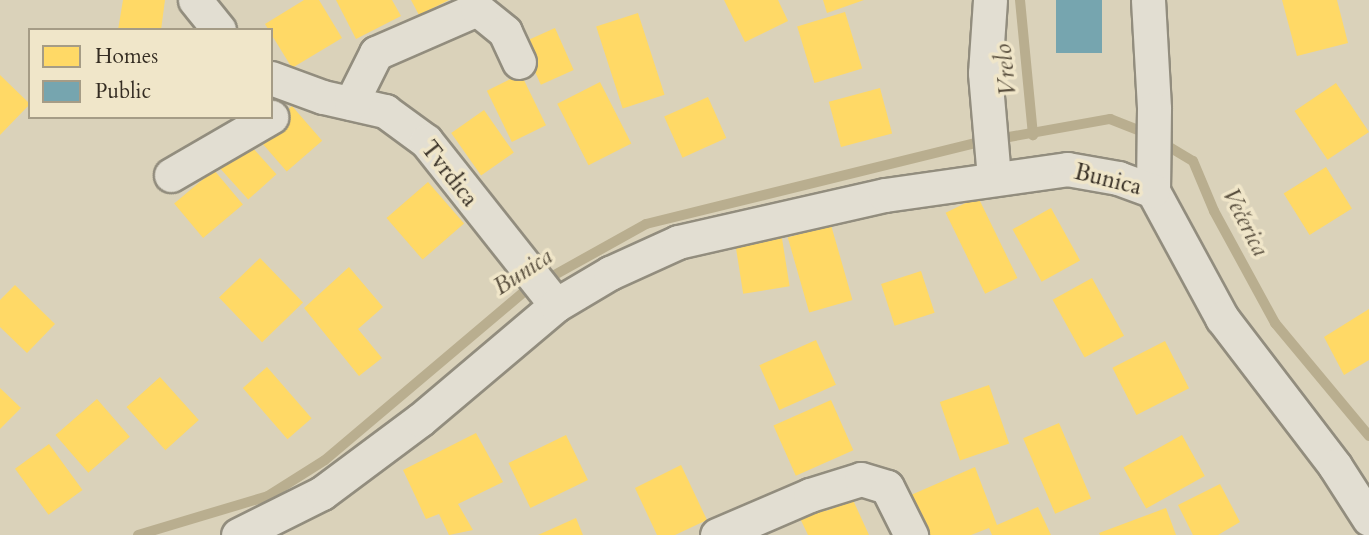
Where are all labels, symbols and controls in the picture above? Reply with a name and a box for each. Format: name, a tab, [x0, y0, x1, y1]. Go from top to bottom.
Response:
legend	[28, 28, 273, 119]
text: Homes	[95, 42, 158, 71]
water label: Vrelo	[989, 42, 1023, 98]
text: Public	[95, 77, 151, 106]
street label: Tvrdica	[415, 136, 483, 212]
street label: Bunica	[1072, 158, 1144, 202]
water label: Večerica	[1216, 183, 1274, 261]
water label: Bunica	[488, 242, 558, 302]

